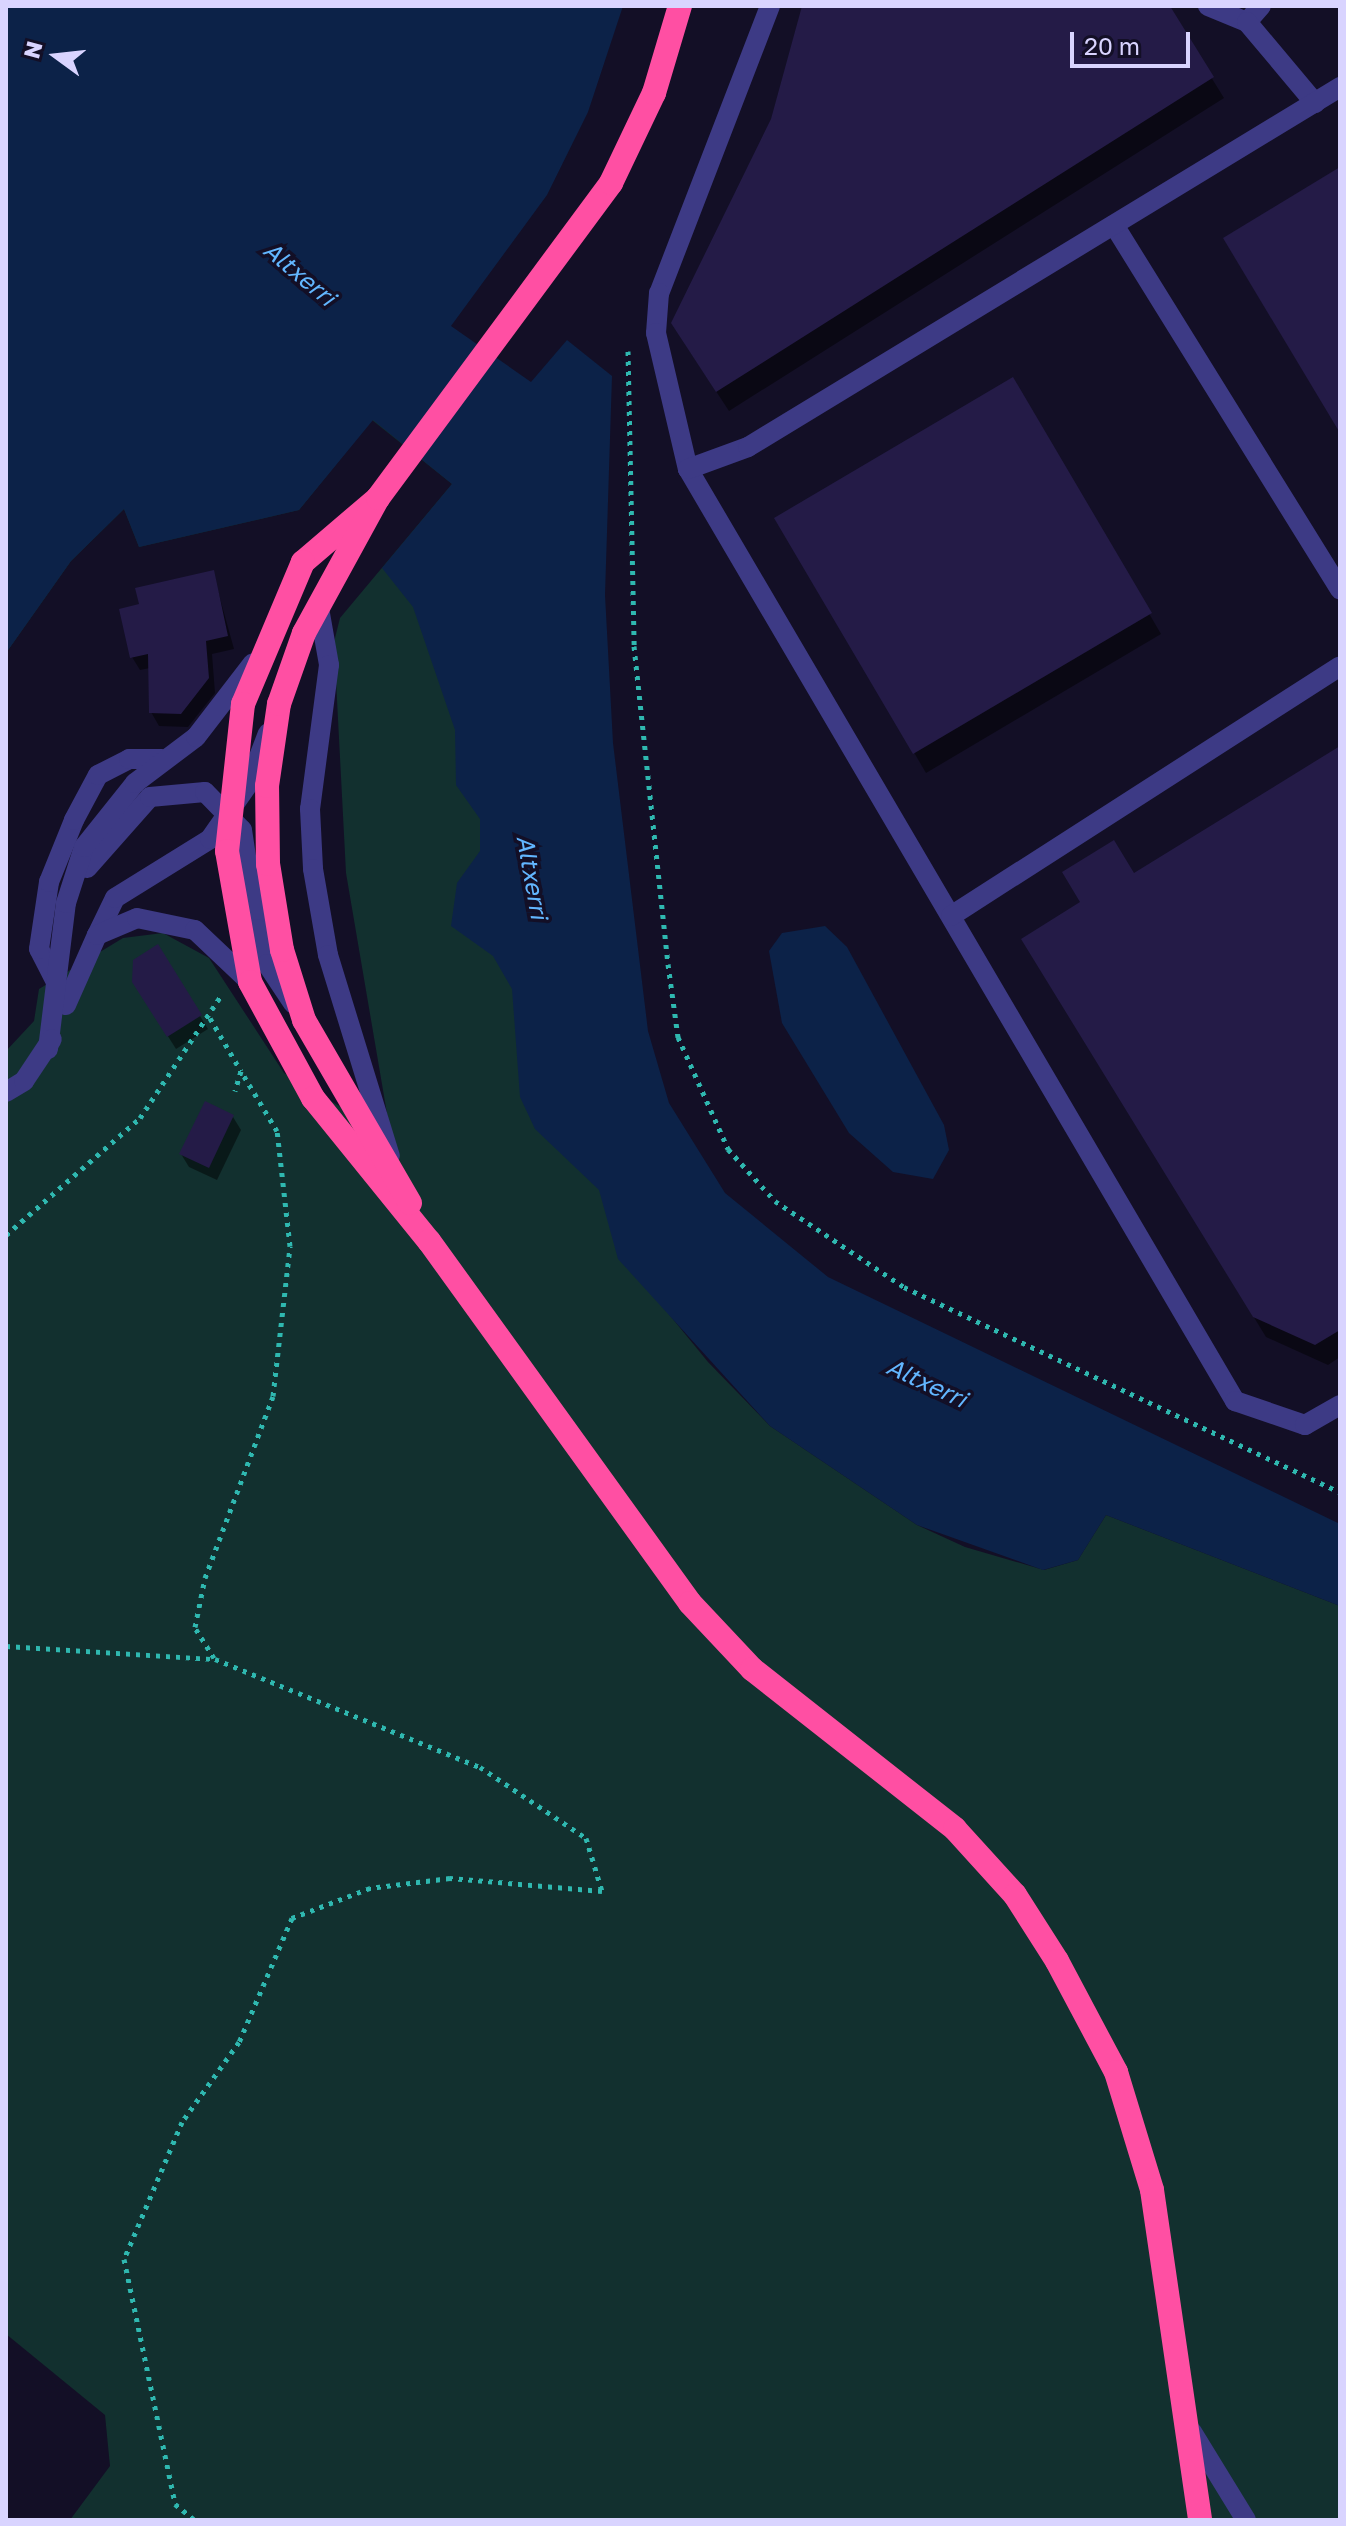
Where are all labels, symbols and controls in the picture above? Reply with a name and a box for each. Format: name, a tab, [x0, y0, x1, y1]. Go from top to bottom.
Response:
north arrow	[16, 16, 96, 96]
scale bar	[1074, 16, 1194, 66]
text: 20 m	[1084, 31, 1140, 60]
text: N	[17, 38, 48, 61]
water label: Altxerri	[258, 235, 342, 311]
water label: Altxerri	[511, 833, 555, 921]
water label: Altxerri	[883, 1351, 971, 1413]

